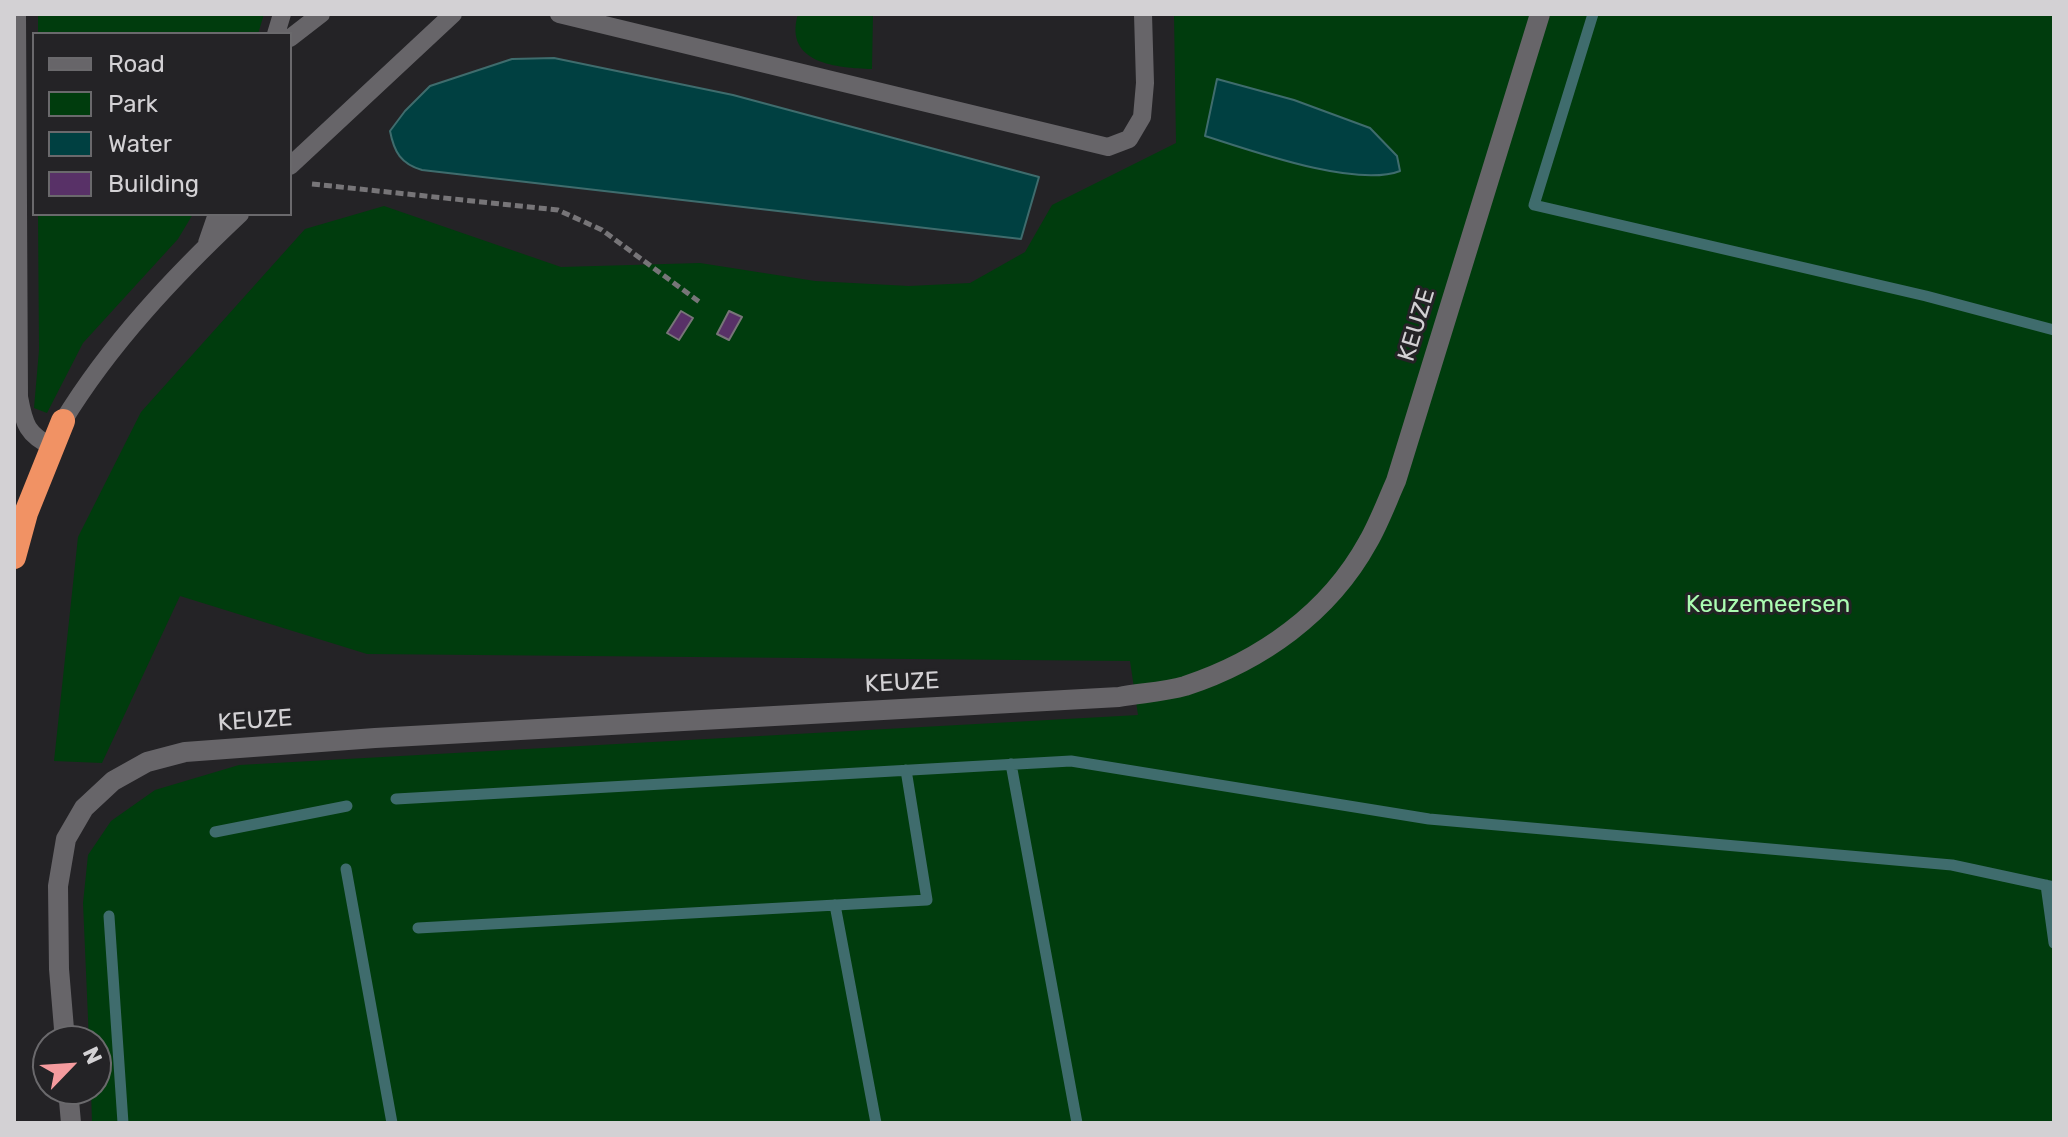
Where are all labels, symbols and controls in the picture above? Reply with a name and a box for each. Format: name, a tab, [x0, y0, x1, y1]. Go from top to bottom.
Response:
legend	[32, 32, 292, 216]
text: Road	[108, 50, 165, 78]
text: Park	[108, 90, 158, 118]
text: Water	[108, 130, 172, 158]
text: Building	[108, 170, 199, 198]
street label: KEUZE	[1392, 285, 1442, 365]
park label: Keuzemeersen	[1686, 591, 1850, 619]
street label: KEUZE	[864, 667, 940, 699]
street label: KEUZE	[217, 704, 293, 738]
north arrow	[32, 1025, 112, 1105]
text: N	[77, 1043, 108, 1068]

